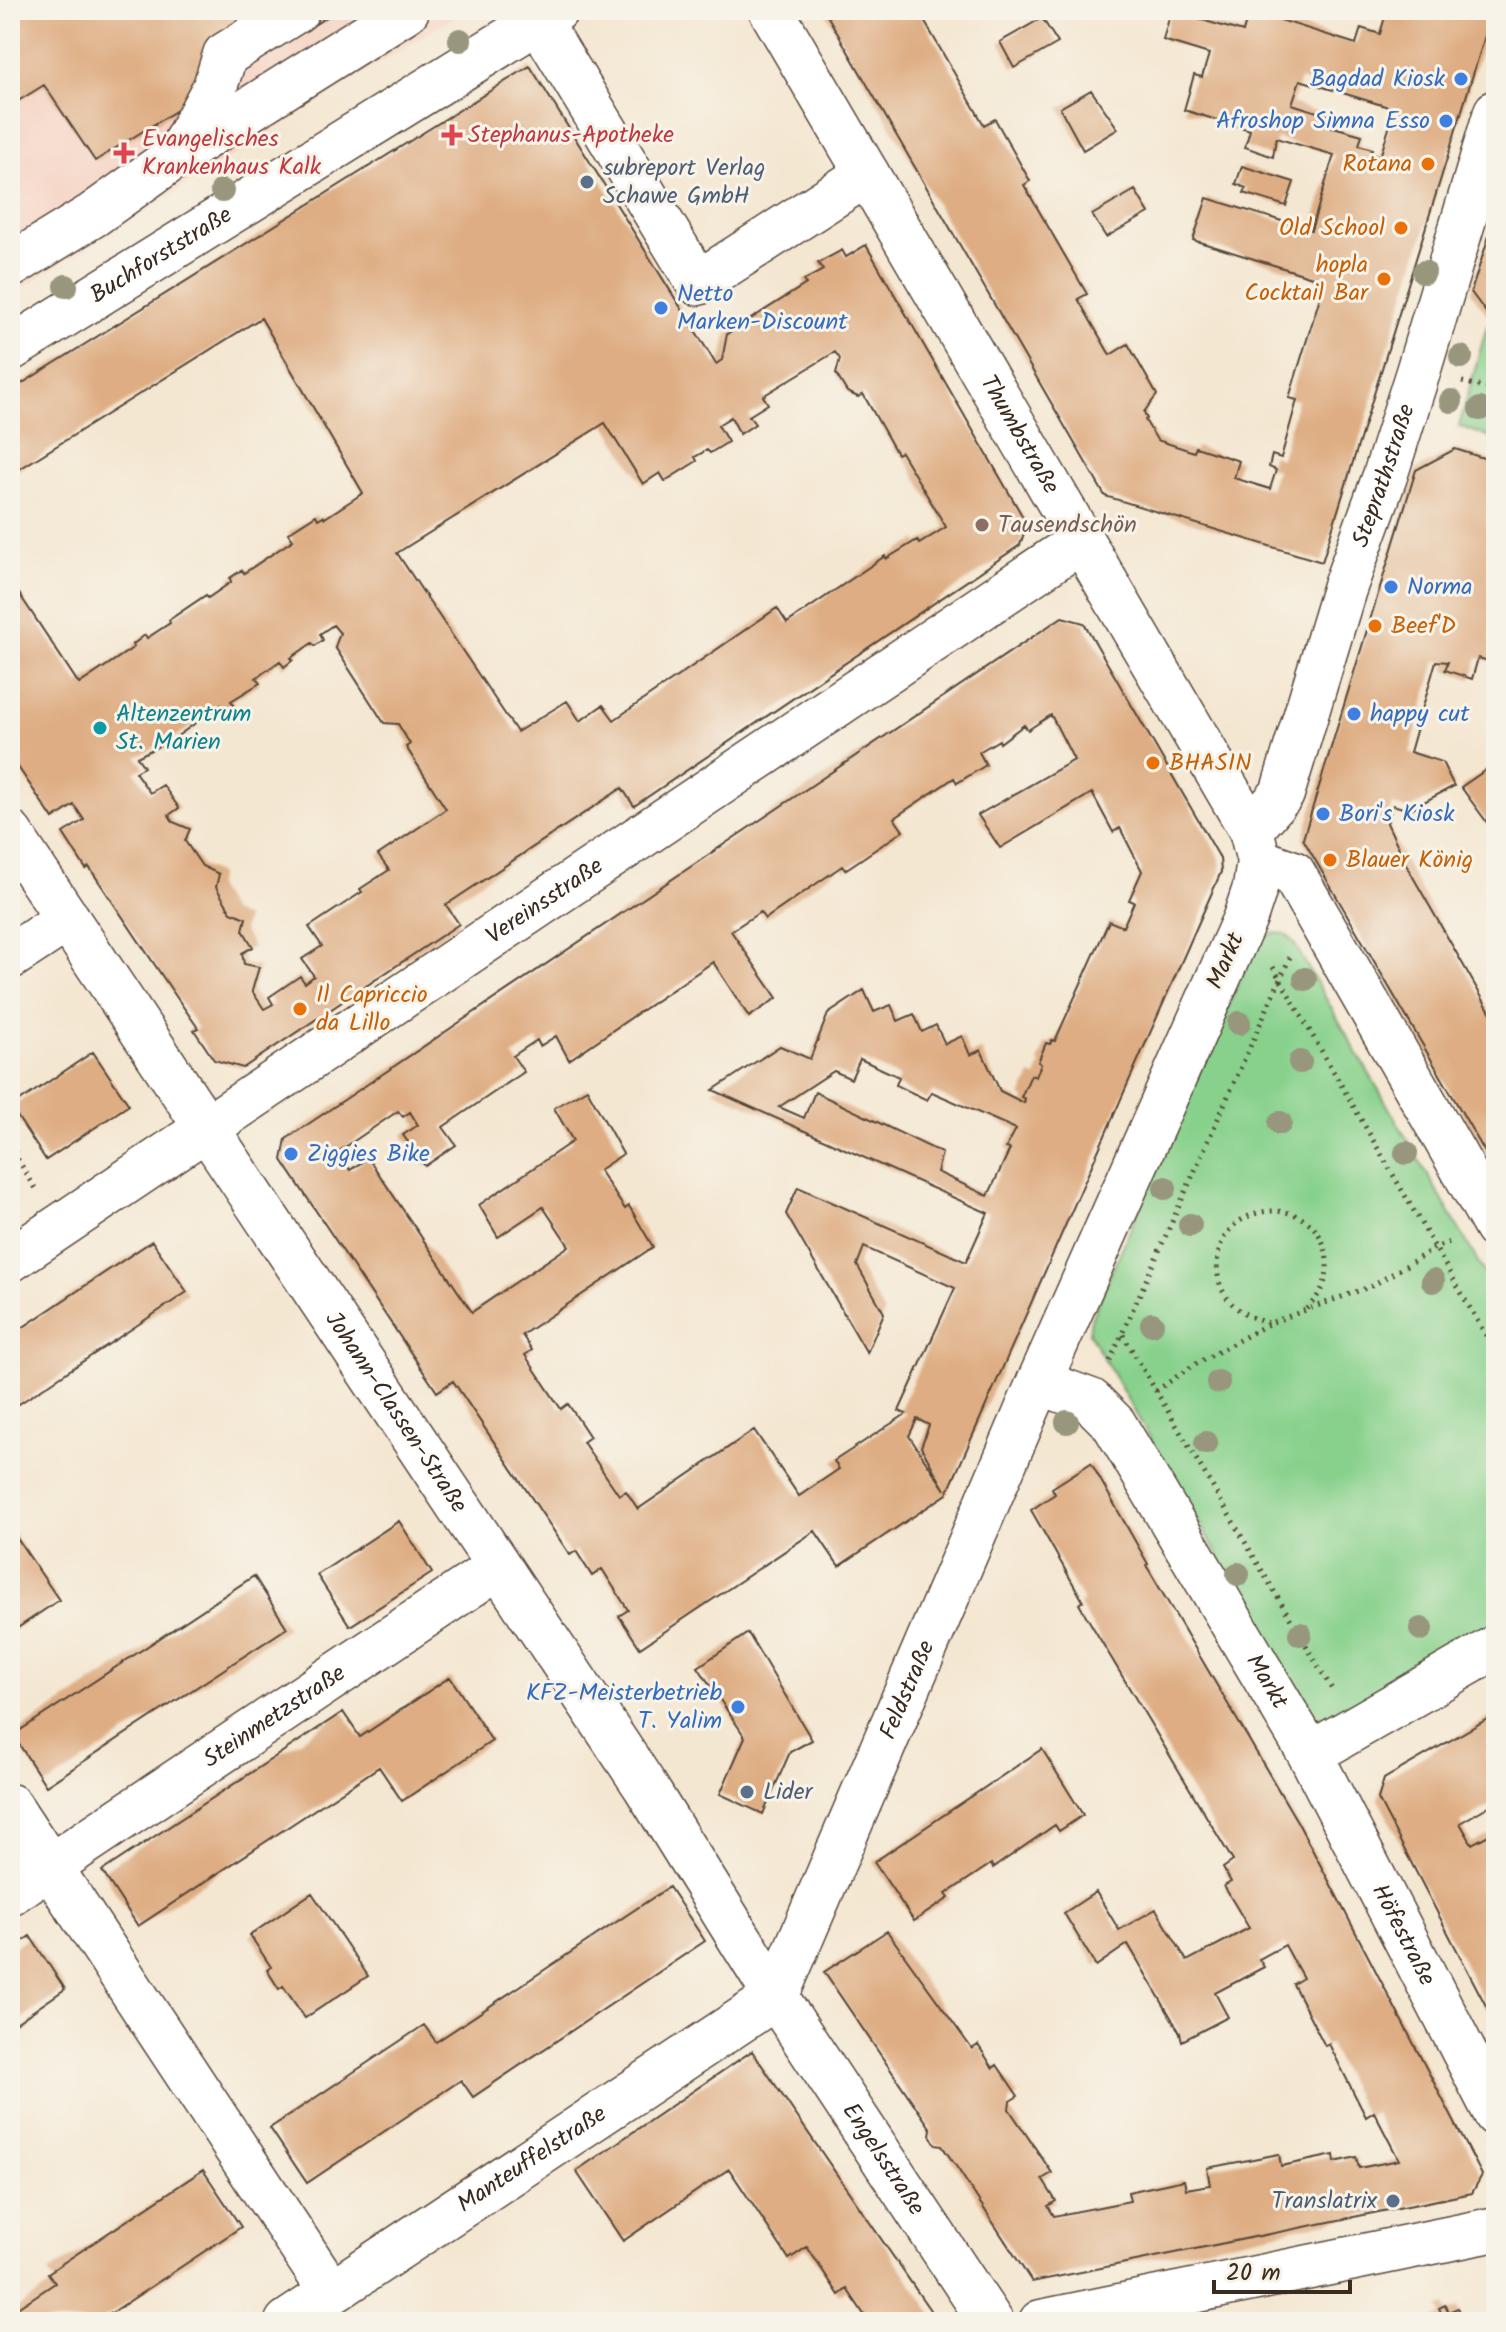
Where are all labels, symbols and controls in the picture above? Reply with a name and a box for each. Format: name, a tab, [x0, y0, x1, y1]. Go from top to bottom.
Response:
place label: Bagdad Kiosk	[1310, 60, 1446, 99]
marker: Bagdad Kiosk	[1452, 70, 1470, 88]
place label: Afroshop Simna Esso	[1216, 102, 1430, 141]
marker: Afroshop Simna Esso	[1437, 112, 1455, 130]
place label: Stephanus-Apotheke	[468, 116, 674, 155]
place label: Evangelisches Krankenhaus Kalk	[142, 120, 322, 187]
marker: Stephanus-Apotheke	[443, 126, 461, 144]
marker: Evangelisches Krankenhaus Kalk	[113, 142, 135, 164]
place label: Rotana	[1343, 145, 1412, 184]
place label: subreport Verlag Schawe GmbH	[603, 149, 765, 216]
marker: Rotana	[1419, 155, 1437, 173]
marker: subreport Verlag Schawe GmbH	[578, 173, 596, 191]
street label: Buchforststraße	[82, 196, 240, 314]
place label: Old School	[1279, 209, 1385, 248]
marker: Old School	[1392, 219, 1410, 237]
place label: hopla Cocktail Bar	[1245, 246, 1370, 313]
marker: hopla Cocktail Bar	[1375, 270, 1393, 288]
place label: Netto Marken-Discount	[677, 275, 848, 342]
marker: Netto Marken-Discount	[652, 299, 670, 317]
street label: Thumbstraße	[969, 368, 1070, 502]
street label: Steprathstraße	[1341, 399, 1426, 553]
place label: Tausendschön	[998, 506, 1137, 545]
marker: Tausendschön	[973, 516, 991, 534]
place label: Norma	[1407, 568, 1472, 607]
marker: Norma	[1382, 578, 1400, 596]
place label: Beef'D	[1391, 607, 1456, 646]
marker: Beef'D	[1366, 617, 1384, 635]
place label: Altenzentrum St. Marien	[116, 695, 251, 762]
place label: happy cut	[1370, 695, 1470, 734]
marker: happy cut	[1345, 705, 1363, 723]
marker: Altenzentrum St. Marien	[91, 719, 109, 737]
place label: BHASIN	[1169, 744, 1251, 783]
marker: BHASIN	[1144, 754, 1162, 772]
place label: Bori's Kiosk	[1339, 795, 1455, 834]
marker: Bori's Kiosk	[1314, 805, 1332, 823]
place label: Blauer König	[1346, 841, 1473, 880]
street label: Vereinsstraße	[478, 847, 612, 955]
marker: Blauer König	[1321, 851, 1339, 869]
street label: Markt	[1196, 926, 1256, 996]
place label: Il Capriccio da Lillo	[316, 976, 428, 1043]
marker: Il Capriccio da Lillo	[291, 1000, 309, 1018]
place label: Ziggies Bike	[307, 1135, 430, 1174]
marker: Ziggies Bike	[282, 1145, 300, 1163]
street label: Johann-Classen-Straße	[314, 1303, 478, 1521]
street label: Feldstraße	[869, 1634, 946, 1746]
street label: Markt	[1235, 1646, 1299, 1717]
street label: Steinmetzstraße	[195, 1654, 354, 1778]
place label: KFZ-Meisterbetrieb T. Yalim	[526, 1674, 722, 1741]
marker: KFZ-Meisterbetrieb T. Yalim	[729, 1698, 747, 1716]
place label: Lider	[763, 1773, 815, 1812]
marker: Lider	[738, 1783, 756, 1801]
street label: Höfestraße	[1361, 1877, 1446, 1993]
street label: Manteuffelstraße	[449, 2095, 615, 2223]
street label: Engelsstraße	[831, 2095, 935, 2224]
place label: Translatrix	[1272, 2182, 1378, 2221]
marker: Translatrix	[1384, 2192, 1402, 2210]
scale bar	[1214, 2244, 1350, 2294]
text: 20 m	[1226, 2254, 1281, 2293]

